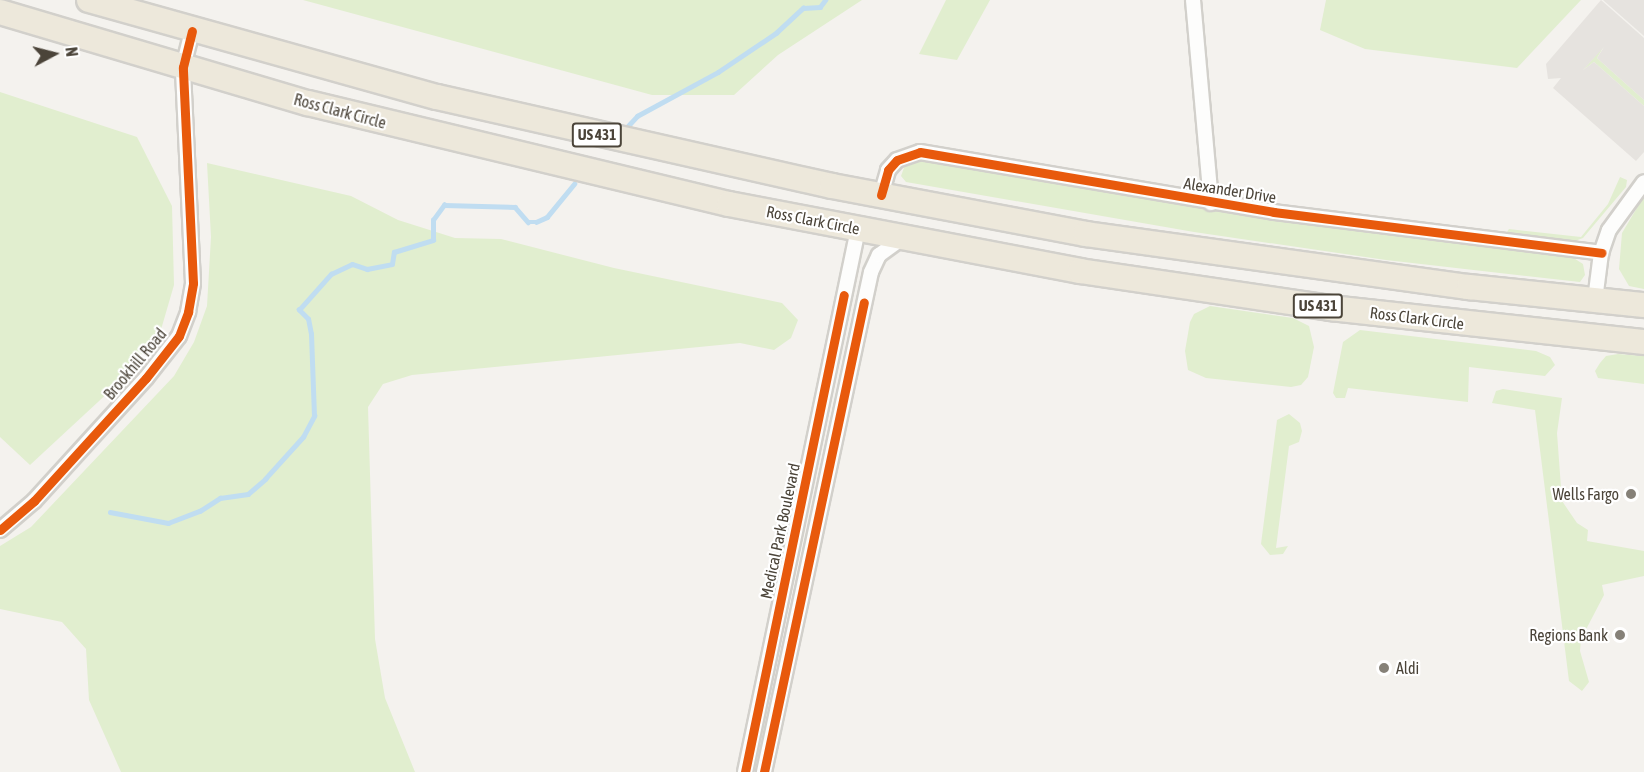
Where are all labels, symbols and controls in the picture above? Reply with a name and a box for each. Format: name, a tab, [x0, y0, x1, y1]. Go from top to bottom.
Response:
north arrow	[24, 24, 84, 84]
text: N	[62, 46, 81, 58]
street label: Ross Clark Circle	[292, 89, 388, 133]
road number: US 431	[572, 123, 622, 147]
street label: Alexander Drive	[1182, 173, 1278, 207]
street label: Ross Clark Circle	[765, 202, 861, 238]
road number: US 431	[1292, 294, 1344, 318]
street label: Ross Clark Circle	[1369, 303, 1465, 333]
street label: Brookhill Road	[100, 324, 170, 404]
street label: Medical Park Boulevard	[756, 461, 804, 601]
place label: Wells Fargo	[1552, 484, 1619, 504]
marker: Wells Fargo	[1624, 487, 1638, 501]
place label: Regions Bank	[1529, 625, 1608, 645]
marker: Regions Bank	[1613, 628, 1627, 642]
place label: Aldi	[1396, 658, 1419, 678]
marker: Aldi	[1377, 661, 1391, 675]

